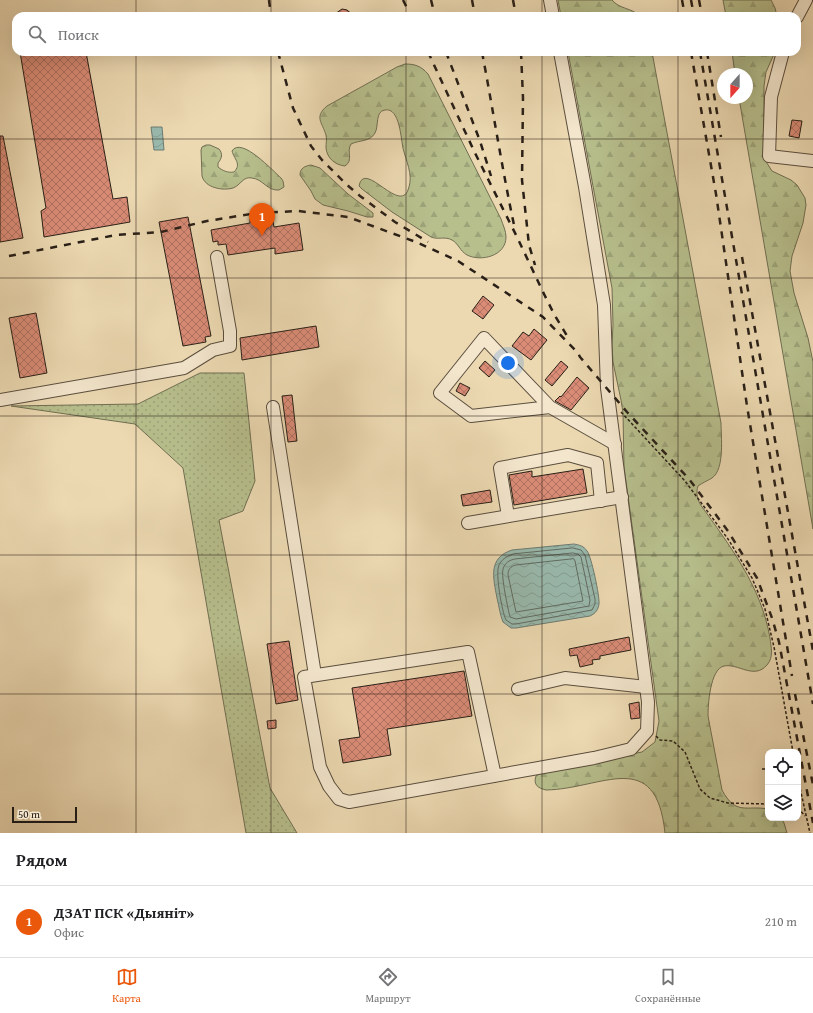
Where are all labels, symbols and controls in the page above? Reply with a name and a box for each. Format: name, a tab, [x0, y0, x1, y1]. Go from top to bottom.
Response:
search box	[12, 12, 801, 56]
icon: search	[26, 23, 48, 45]
text: Поиск	[58, 24, 99, 45]
north arrow	[717, 68, 753, 104]
pin: 1	[249, 203, 275, 236]
your location	[498, 353, 518, 373]
map controls	[765, 749, 801, 821]
button: locate	[765, 749, 801, 785]
button: layers	[765, 785, 801, 821]
scale bar	[12, 805, 77, 824]
text: 50 m	[18, 806, 40, 822]
text: Рядом	[16, 847, 67, 872]
text: ДЗАТ ПСК «Дыяніт»	[54, 902, 194, 923]
text: 1	[26, 912, 32, 931]
text: 210 m	[765, 912, 797, 931]
text: Офис	[54, 923, 84, 942]
tab: Карта	[112, 966, 141, 1006]
tab: Маршрут	[365, 966, 410, 1006]
tab: Сохранённые	[635, 966, 701, 1006]

